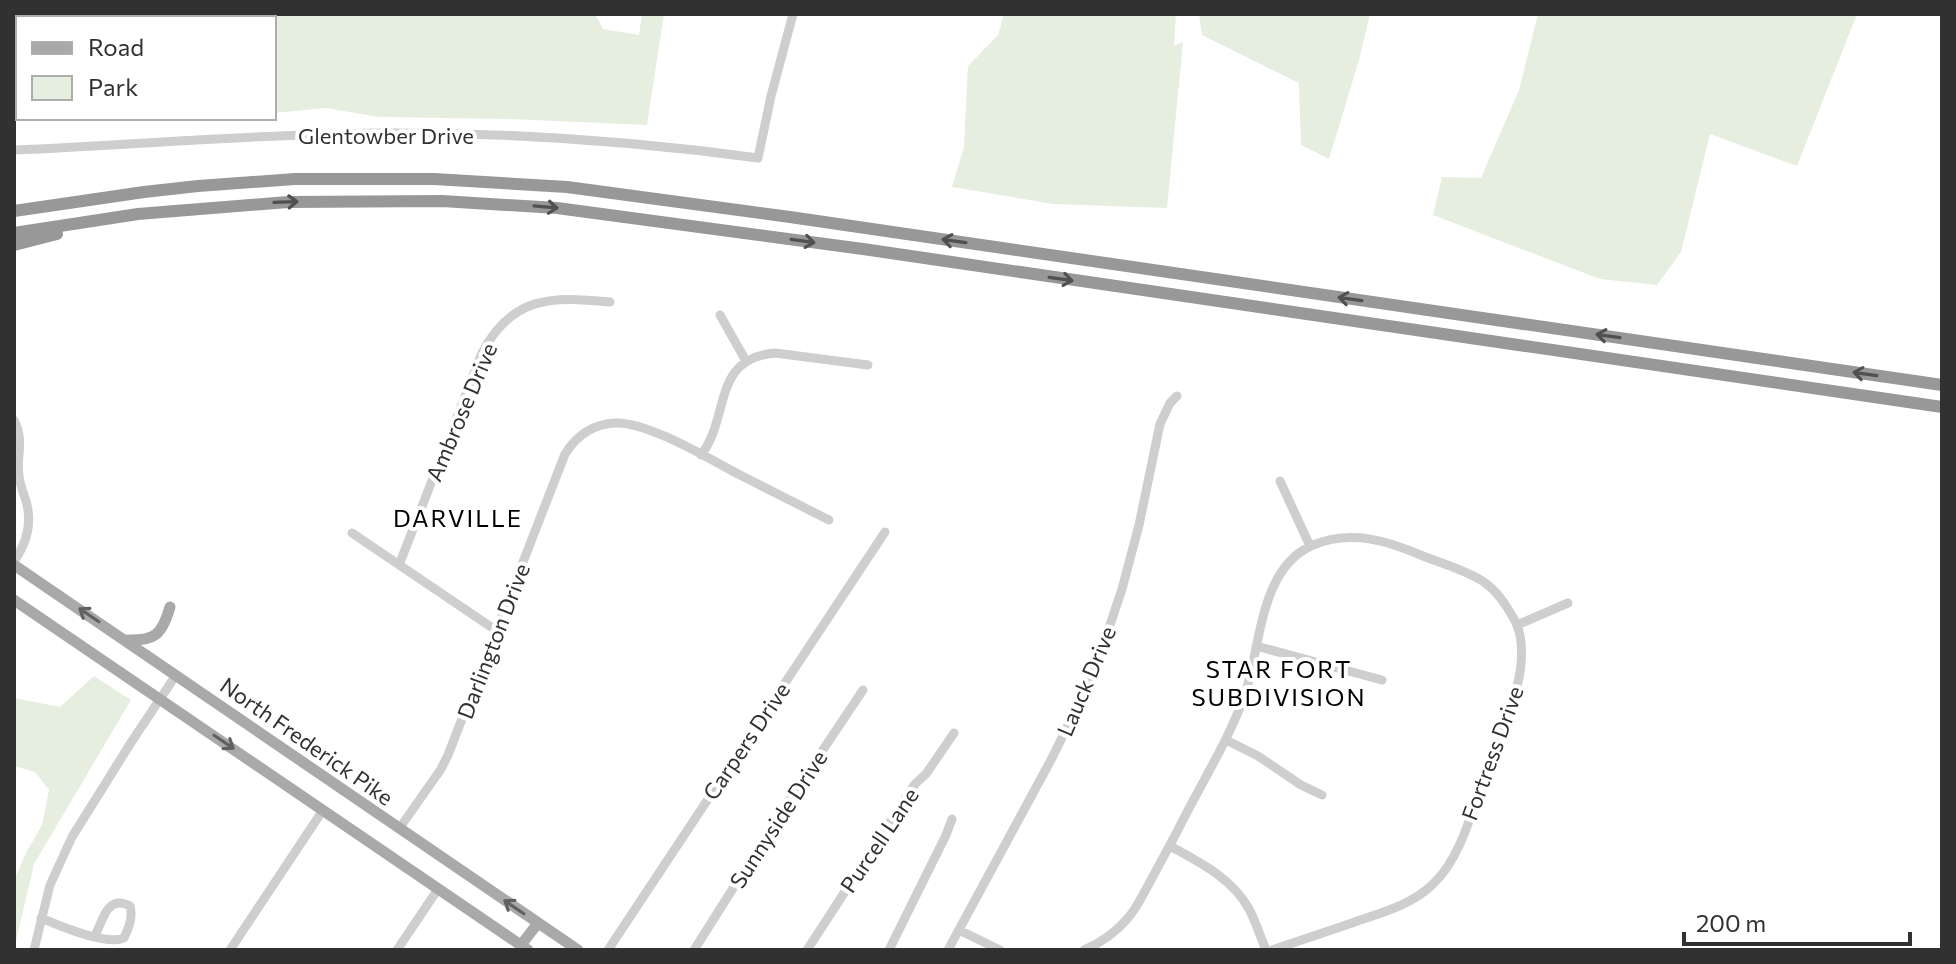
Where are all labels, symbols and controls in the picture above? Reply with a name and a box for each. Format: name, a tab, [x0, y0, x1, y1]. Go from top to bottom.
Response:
legend	[16, 16, 276, 120]
text: Road	[88, 32, 144, 61]
text: Park	[88, 72, 138, 101]
street label: Glentowber Drive	[298, 122, 474, 149]
one-way arrow	[272, 195, 299, 210]
one-way arrow	[532, 200, 559, 215]
one-way arrow	[942, 233, 968, 248]
one-way arrow	[790, 234, 816, 249]
one-way arrow	[1048, 272, 1073, 287]
one-way arrow	[1338, 291, 1363, 306]
one-way arrow	[1595, 328, 1621, 343]
street label: Ambrose Drive	[420, 339, 502, 485]
one-way arrow	[1853, 366, 1878, 381]
district label: DARVILLE	[393, 503, 523, 532]
street label: Darlington Drive	[451, 559, 535, 723]
one-way arrow	[78, 607, 100, 623]
street label: Lauck Drive	[1051, 622, 1121, 740]
district label: STAR FORT SUBDIVISION	[1191, 654, 1367, 711]
street label: North Frederick Pike	[215, 671, 399, 811]
street label: Carpers Drive	[697, 677, 795, 805]
street label: Fortress Drive	[1455, 682, 1529, 824]
one-way arrow	[212, 734, 234, 750]
street label: Sunnyside Drive	[723, 745, 833, 893]
street label: Purcell Lane	[834, 782, 924, 898]
scale bar	[1684, 896, 1910, 946]
one-way arrow	[503, 898, 525, 915]
text: 200 m	[1696, 908, 1766, 937]

